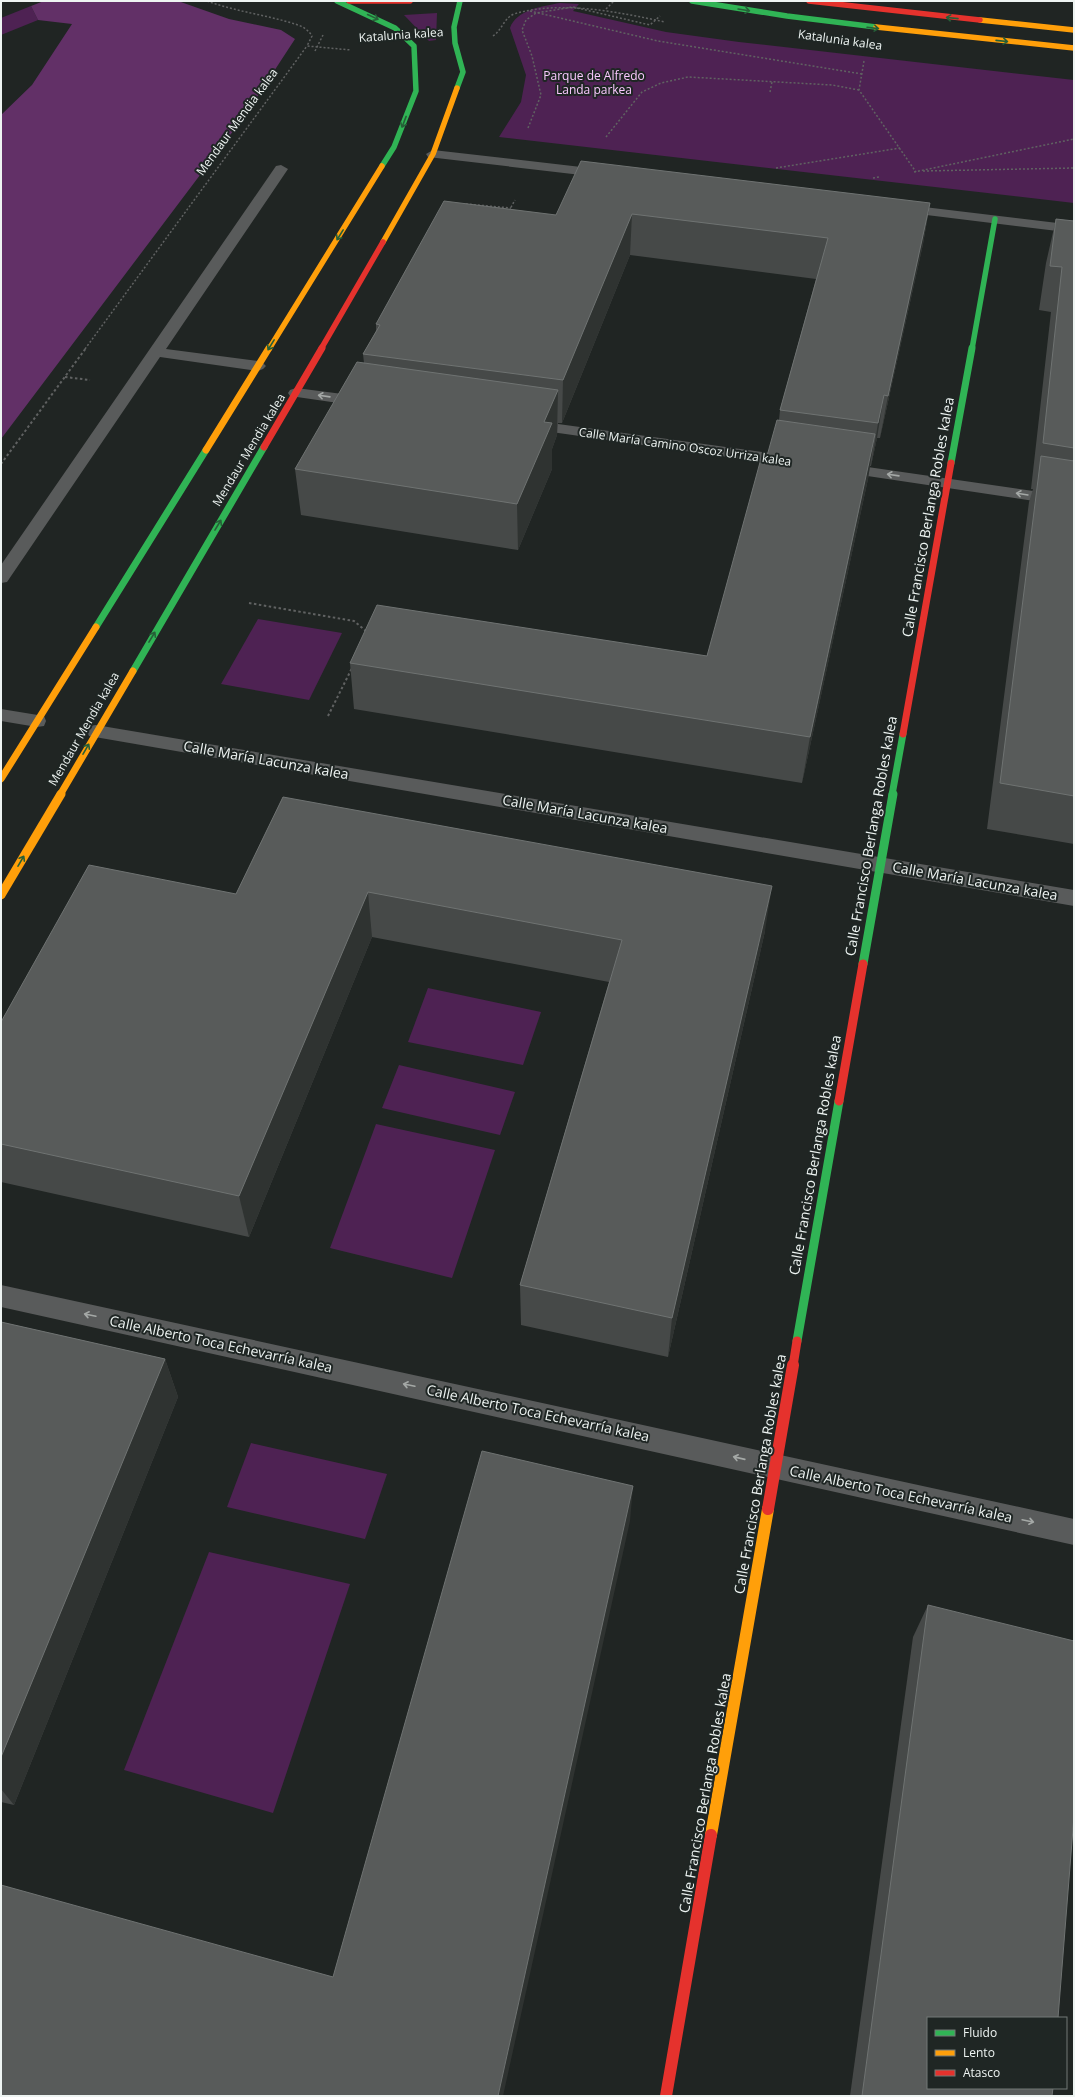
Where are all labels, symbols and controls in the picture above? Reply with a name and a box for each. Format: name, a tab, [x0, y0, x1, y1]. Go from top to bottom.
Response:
one-way arrow	[737, 6, 750, 14]
one-way arrow	[367, 13, 379, 21]
one-way arrow	[946, 14, 959, 21]
street label: Katalunia kalea	[358, 23, 444, 46]
one-way arrow	[866, 24, 879, 32]
street label: Katalunia kalea	[797, 25, 883, 54]
one-way arrow	[996, 37, 1009, 45]
street label: Mendaur Mendia kalea	[192, 65, 281, 179]
park label: Parque de Alfredo Landa parkea	[543, 67, 645, 98]
one-way arrow	[400, 116, 408, 128]
one-way arrow	[336, 229, 344, 240]
one-way arrow	[267, 339, 275, 351]
street label: Mendaur Mendia kalea	[208, 390, 289, 509]
one-way arrow	[318, 392, 331, 400]
street label: Calle Francisco Berlanga Robles kalea	[897, 395, 958, 638]
street label: Calle María Camino Oscoz Urriza kalea	[578, 423, 792, 470]
one-way arrow	[887, 471, 900, 479]
one-way arrow	[1016, 490, 1029, 498]
one-way arrow	[214, 520, 222, 531]
one-way arrow	[148, 631, 156, 643]
street label: Mendaur Mendia kalea	[44, 669, 123, 789]
street label: Calle Francisco Berlanga Robles kalea	[840, 714, 901, 957]
street label: Calle María Lacunza kalea	[182, 736, 350, 783]
one-way arrow	[82, 743, 90, 755]
street label: Calle María Lacunza kalea	[501, 790, 669, 837]
one-way arrow	[17, 855, 25, 867]
street label: Calle María Lacunza kalea	[891, 857, 1059, 904]
street label: Calle Francisco Berlanga Robles kalea	[784, 1033, 845, 1276]
one-way arrow	[84, 1311, 97, 1319]
street label: Calle Alberto Toca Echevarría kalea	[108, 1311, 334, 1376]
street label: Calle Francisco Berlanga Robles kalea	[729, 1352, 790, 1595]
street label: Calle Alberto Toca Echevarría kalea	[425, 1380, 651, 1445]
one-way arrow	[403, 1381, 416, 1389]
one-way arrow	[732, 1453, 745, 1461]
street label: Calle Alberto Toca Echevarría kalea	[788, 1461, 1014, 1526]
one-way arrow	[1021, 1518, 1034, 1526]
street label: Calle Francisco Berlanga Robles kalea	[674, 1671, 735, 1914]
legend	[927, 2017, 1067, 2089]
text: Fluido	[963, 2024, 997, 2041]
text: Lento	[963, 2044, 995, 2061]
text: Atasco	[963, 2064, 1000, 2081]

